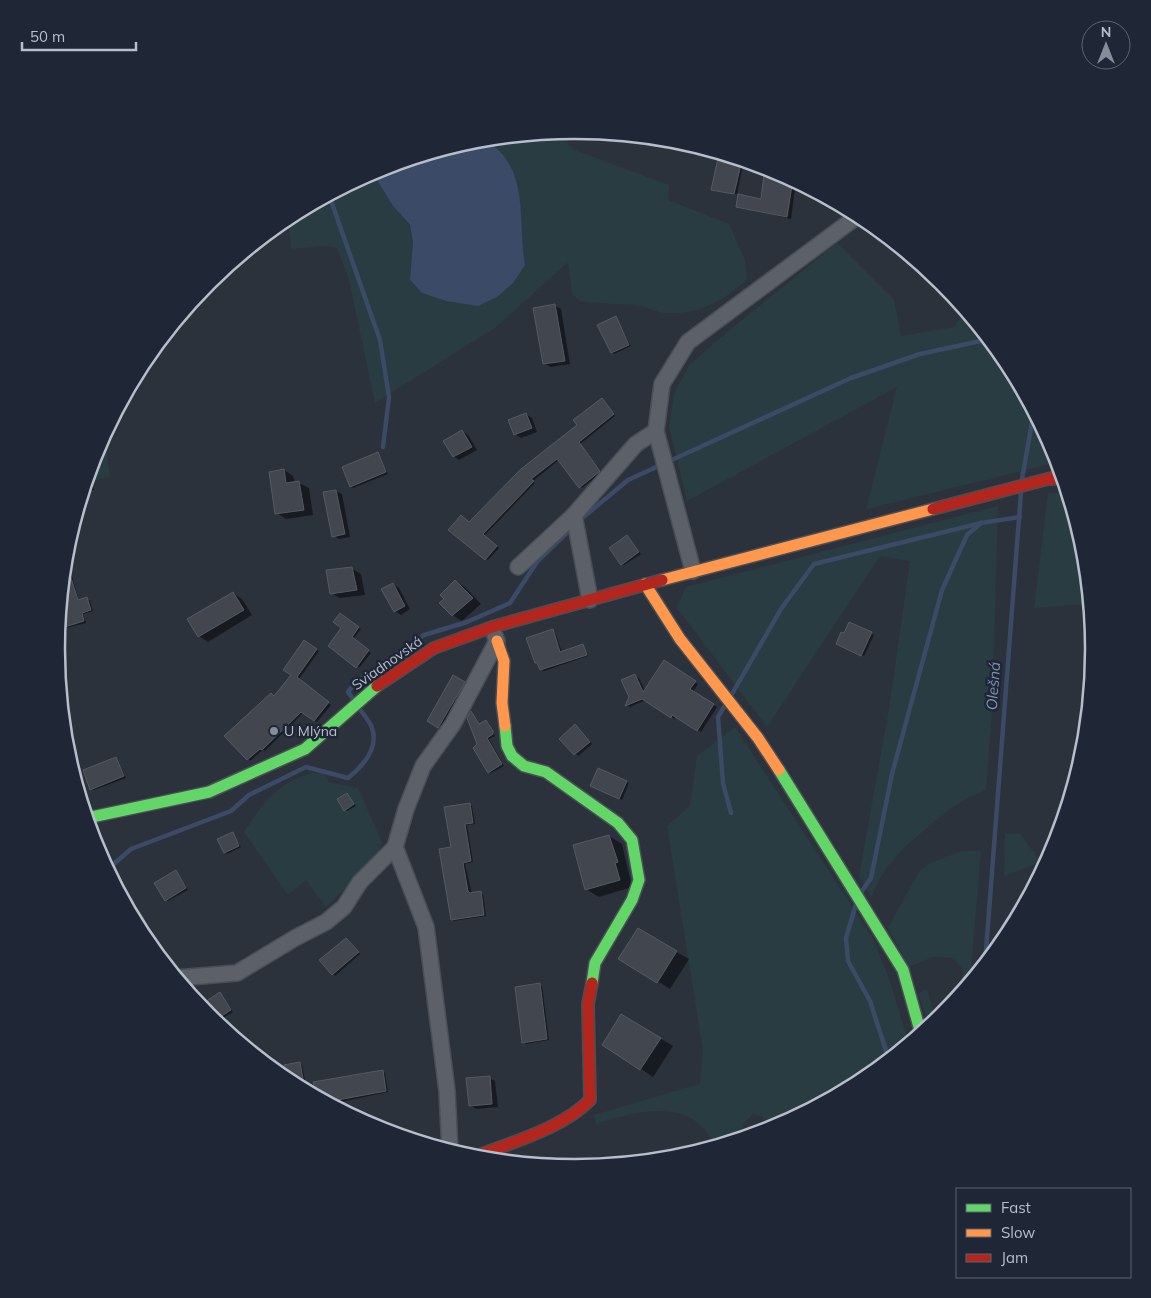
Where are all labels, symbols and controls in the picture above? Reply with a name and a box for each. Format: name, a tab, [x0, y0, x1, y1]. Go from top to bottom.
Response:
scale bar	[22, 20, 136, 52]
north arrow	[1081, 20, 1131, 70]
text: N	[1101, 23, 1111, 41]
text: 50 m	[30, 27, 65, 46]
street label: Sviadnovská	[348, 632, 426, 694]
water label: Olešná	[982, 661, 1004, 711]
place label: U Mlýna	[284, 722, 337, 740]
marker: U Mlýna	[268, 725, 280, 737]
legend	[956, 1188, 1131, 1278]
text: Fast	[1001, 1198, 1031, 1217]
text: Slow	[1001, 1223, 1035, 1242]
text: Jam	[1001, 1248, 1028, 1267]

